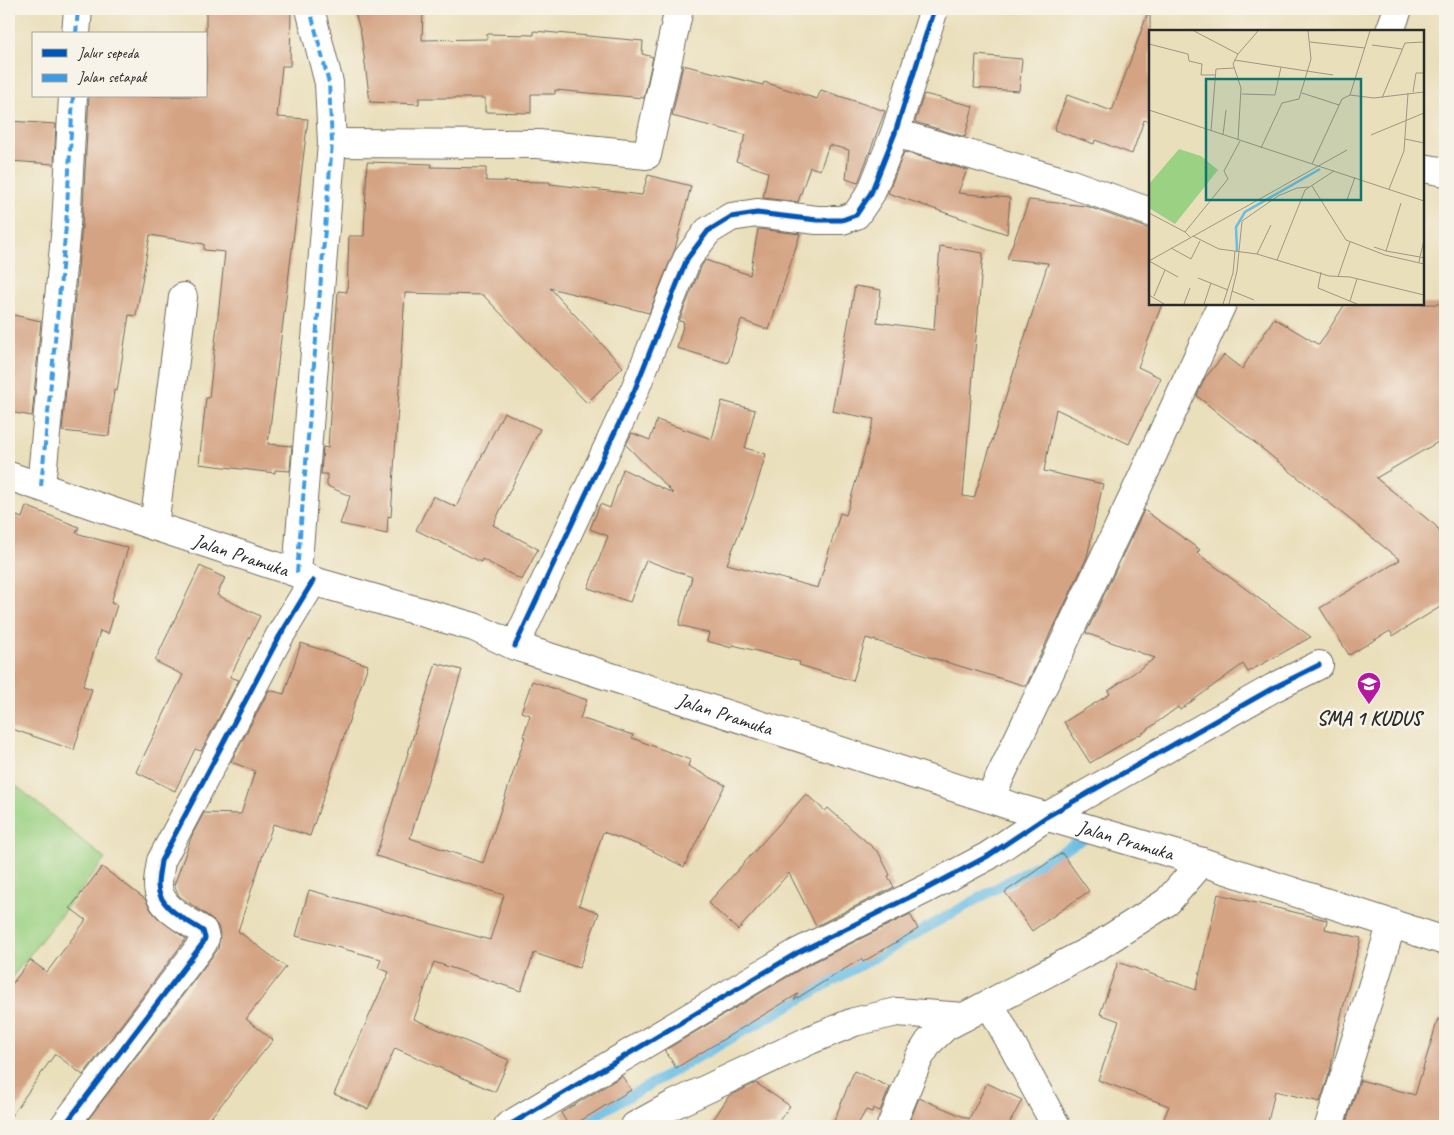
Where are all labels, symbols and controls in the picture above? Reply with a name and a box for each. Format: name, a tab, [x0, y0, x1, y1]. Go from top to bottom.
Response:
inset map	[1149, 30, 1424, 305]
legend	[32, 32, 208, 98]
text: Jalur sepeda	[77, 44, 140, 63]
text: Jalan setapak	[77, 68, 148, 87]
street label: Jalan Pramuka	[189, 528, 293, 583]
school or university icon: SMA 1 KUDUS	[1356, 671, 1382, 705]
street label: Jalan Pramuka	[673, 687, 777, 742]
place label: SMA 1 KUDUS	[1317, 706, 1424, 731]
street label: Jalan Pramuka	[1074, 814, 1178, 866]

